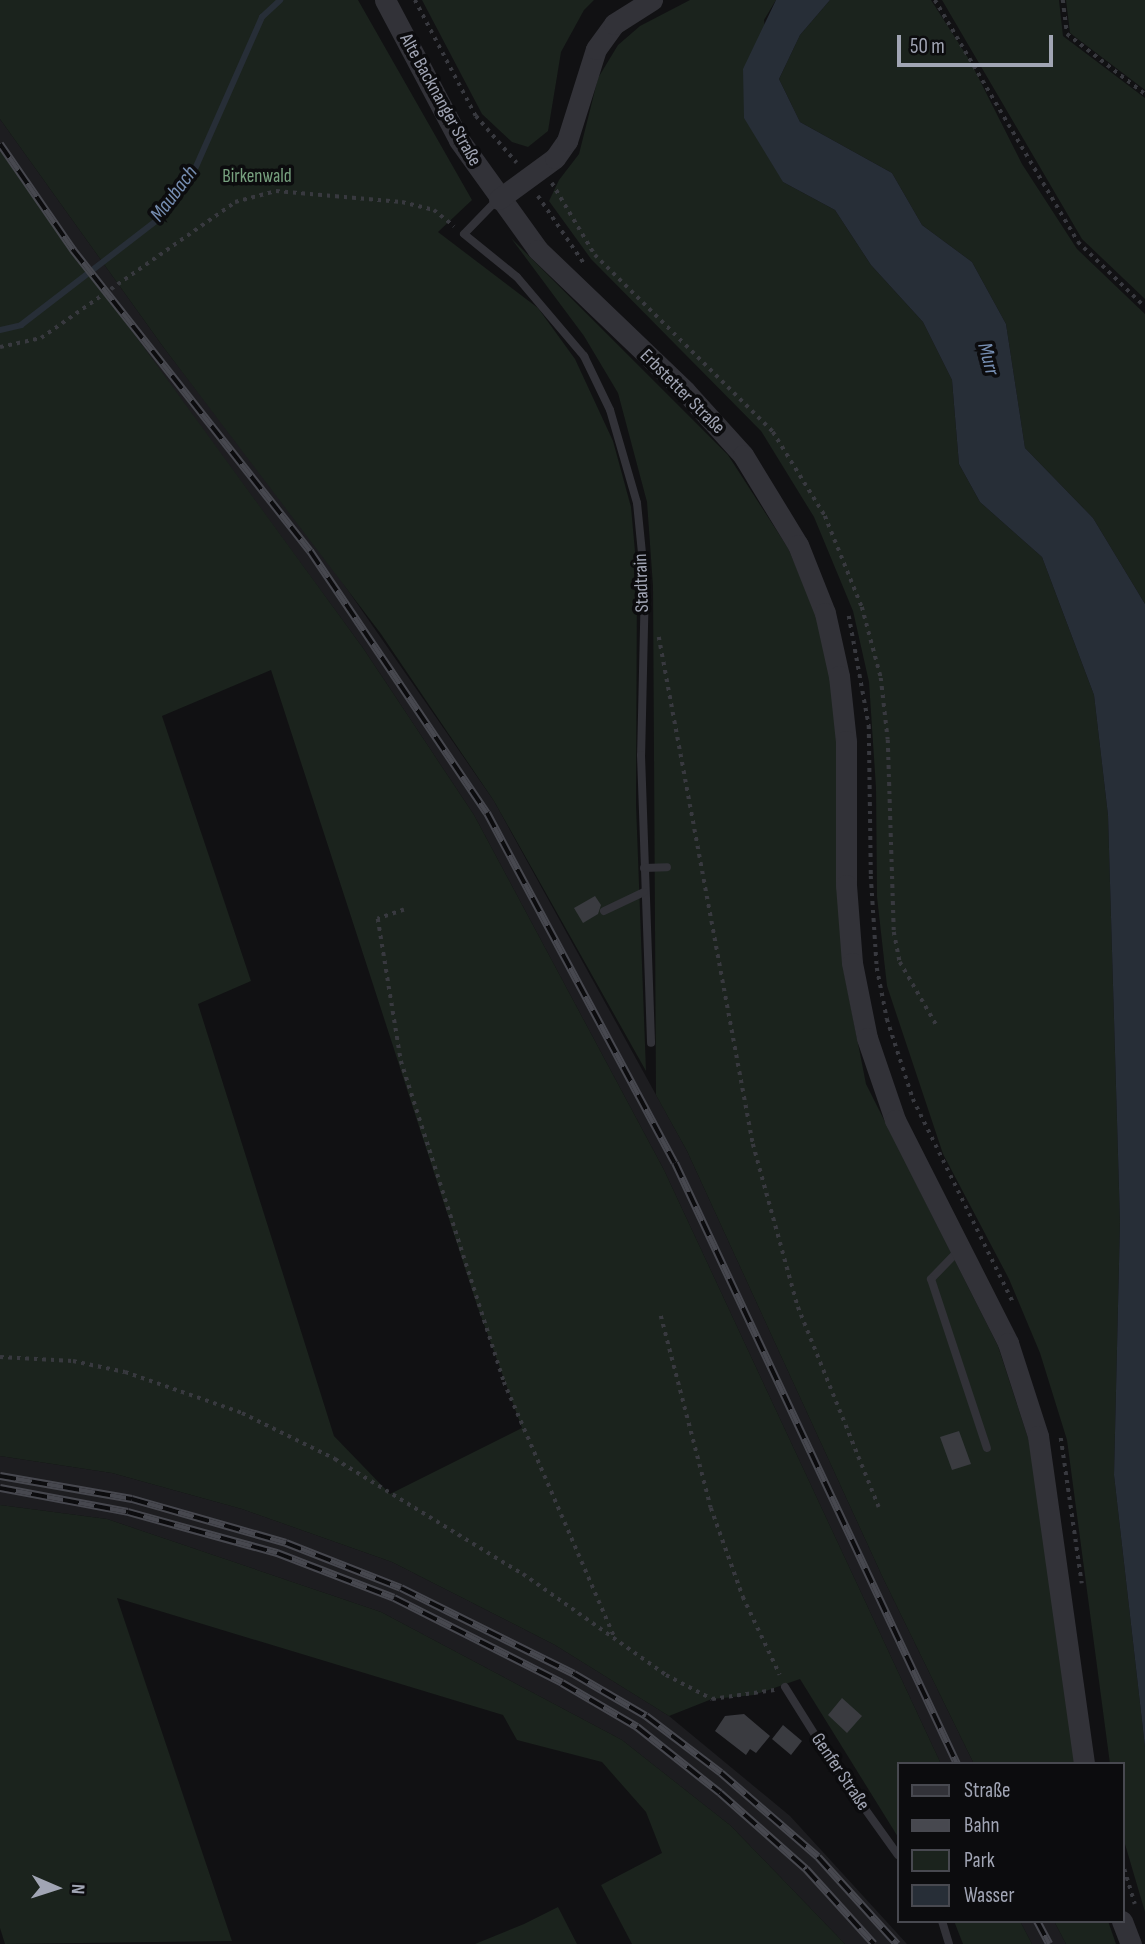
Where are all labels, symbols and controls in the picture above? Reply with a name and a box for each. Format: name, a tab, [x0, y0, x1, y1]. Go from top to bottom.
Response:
scale bar	[900, 21, 1056, 65]
street label: Alte Backnanger Straße	[394, 30, 486, 170]
text: 50 m	[910, 34, 945, 59]
water label: Maubach	[145, 161, 203, 227]
park label: Birkenwald	[222, 166, 292, 188]
water label: Murr	[972, 340, 1004, 378]
street label: Erbstetter Straße	[635, 345, 729, 439]
street label: Stadtrain	[630, 553, 654, 613]
street label: Genfer Straße	[806, 1729, 874, 1815]
legend	[897, 1762, 1124, 1923]
text: Straße	[964, 1778, 1010, 1803]
text: Bahn	[964, 1813, 999, 1838]
text: Park	[964, 1848, 995, 1873]
north arrow	[21, 1853, 91, 1923]
text: N	[66, 1883, 89, 1895]
text: Wasser	[964, 1883, 1015, 1908]

